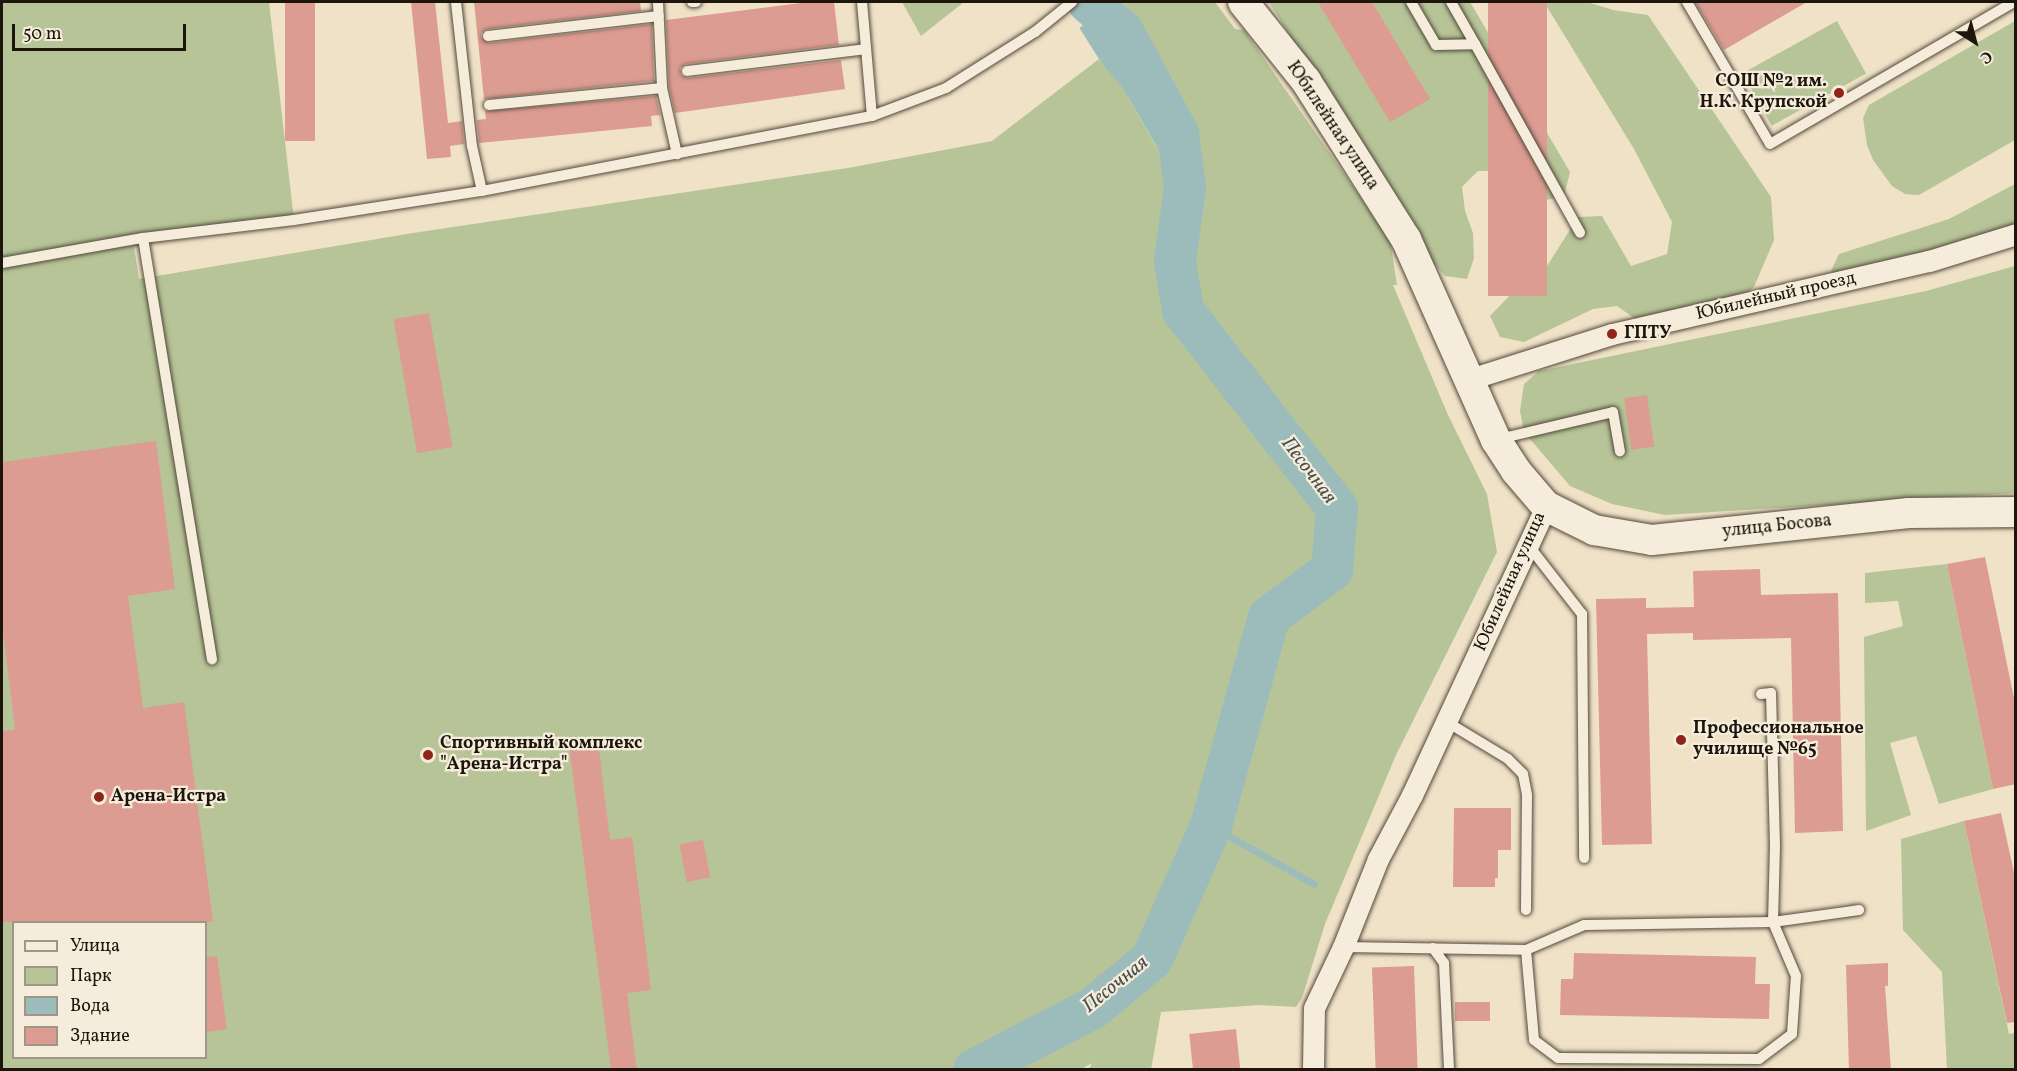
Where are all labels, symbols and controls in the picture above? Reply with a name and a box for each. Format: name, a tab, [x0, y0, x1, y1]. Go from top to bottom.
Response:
scale bar	[15, 12, 189, 50]
north arrow	[1945, 12, 2005, 72]
text: 50 m	[23, 22, 62, 47]
text: С	[1975, 45, 1996, 68]
street label: Юбилейная улица	[1281, 57, 1383, 195]
place label: СОШ №2 им. Н.К. Крупской	[1699, 72, 1827, 115]
marker: СОШ №2 им. Н.К. Крупской	[1832, 86, 1846, 100]
street label: Юбилейный проезд	[1694, 268, 1858, 326]
place label: ГПТУ	[1624, 323, 1671, 345]
marker: ГПТУ	[1605, 327, 1619, 341]
water label: Песочная	[1275, 433, 1341, 509]
street label: Юбилейная улица	[1470, 509, 1552, 655]
street label: улица Босова	[1721, 511, 1833, 543]
place label: Профессиональное училище №65	[1693, 719, 1864, 762]
marker: Профессиональное училище №65	[1674, 733, 1688, 747]
place label: Спортивный комплекс "Арена-Истра"	[440, 734, 642, 777]
marker: Спортивный комплекс "Арена-Истра"	[421, 748, 435, 762]
place label: Арена-Истра	[111, 786, 226, 808]
marker: Арена-Истра	[92, 790, 106, 804]
legend	[12, 921, 207, 1059]
text: Улица	[70, 934, 120, 959]
water label: Песочная	[1078, 951, 1154, 1019]
text: Парк	[70, 964, 112, 989]
text: Вода	[70, 994, 110, 1019]
text: Здание	[70, 1024, 130, 1049]

